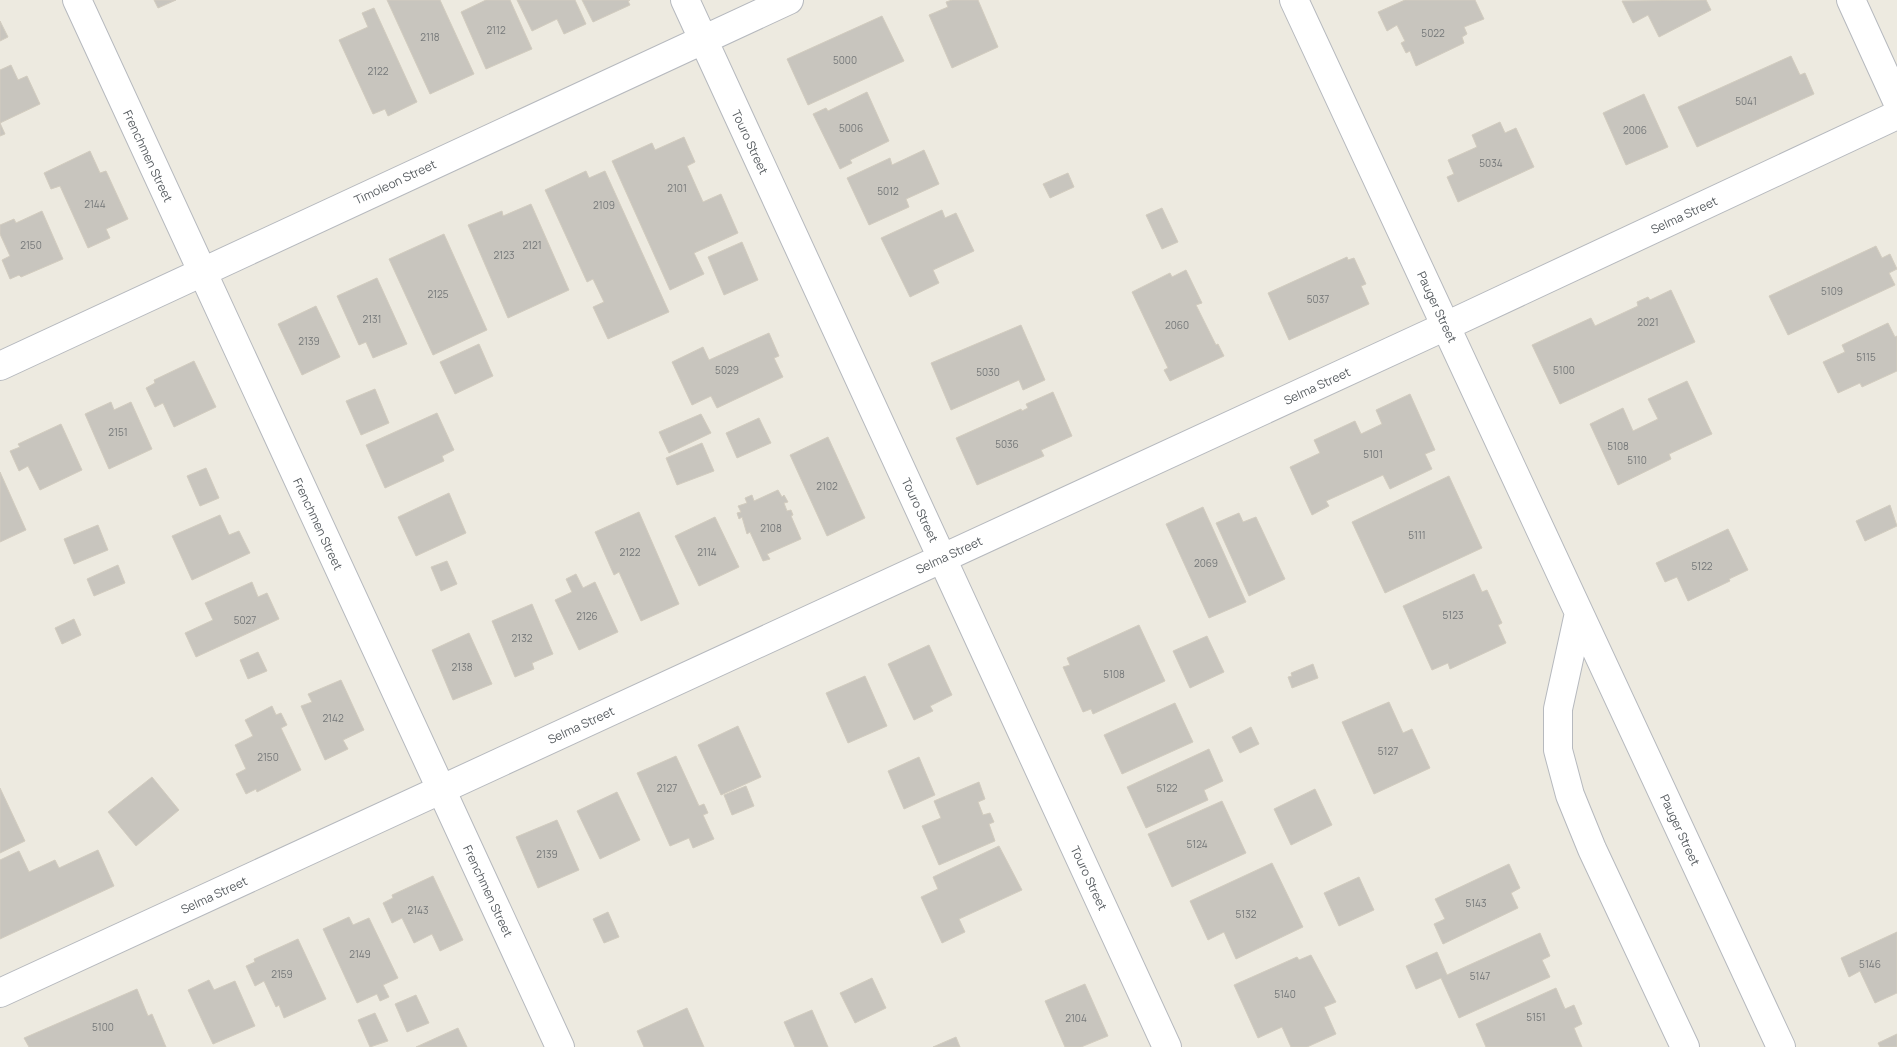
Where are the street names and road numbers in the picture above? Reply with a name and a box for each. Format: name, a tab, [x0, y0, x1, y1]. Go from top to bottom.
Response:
street label: Frenchmen Street	[119, 107, 177, 205]
street label: Touro Street	[728, 107, 772, 177]
street label: Timoleon Street	[351, 155, 439, 208]
street label: Selma Street	[1648, 192, 1720, 238]
street label: Pauger Street	[1413, 269, 1461, 346]
street label: Selma Street	[1281, 363, 1353, 409]
street label: Frenchmen Street	[289, 475, 347, 573]
street label: Touro Street	[898, 475, 942, 545]
street label: Selma Street	[913, 532, 985, 578]
street label: Selma Street	[545, 702, 617, 748]
street label: Pauger Street	[1656, 792, 1704, 869]
street label: Frenchmen Street	[459, 842, 517, 940]
street label: Touro Street	[1067, 843, 1111, 913]
street label: Selma Street	[178, 872, 250, 918]

